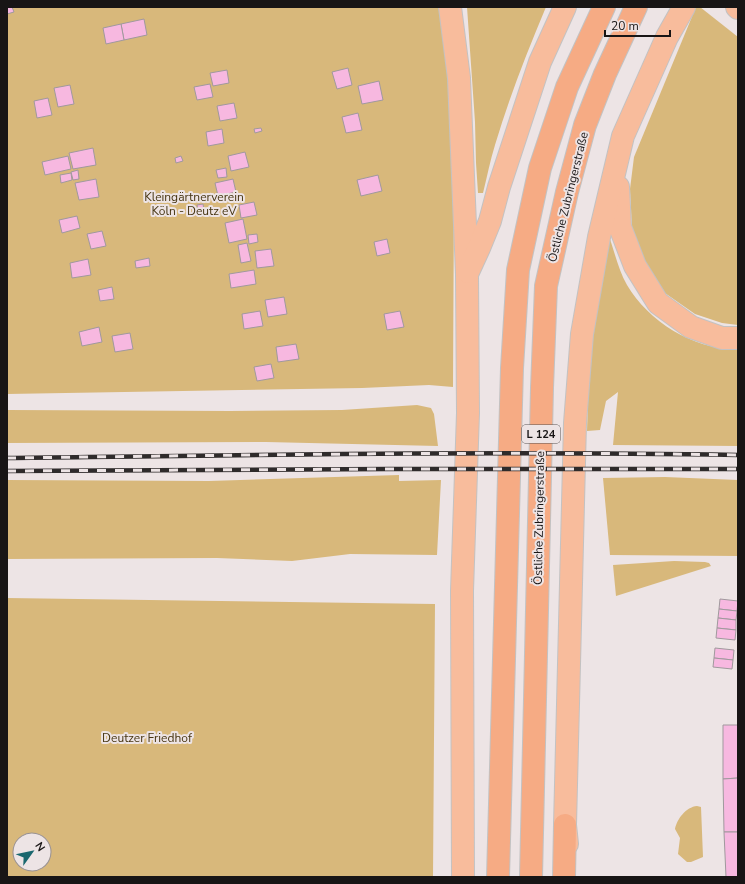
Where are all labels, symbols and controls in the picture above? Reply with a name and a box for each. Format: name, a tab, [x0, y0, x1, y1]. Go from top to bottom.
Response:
scale bar	[605, 12, 670, 38]
text: 20 m	[611, 18, 639, 34]
street label: Östliche Zubringerstraße	[544, 130, 592, 264]
park label: Kleingärtnerverein Köln - Deutz eV	[144, 189, 244, 219]
road number: L 124	[522, 425, 560, 443]
street label: Östliche Zubringerstraße	[530, 451, 548, 585]
park label: Deutzer Friedhof	[102, 730, 193, 746]
north arrow	[12, 832, 52, 872]
text: N	[31, 839, 48, 854]

